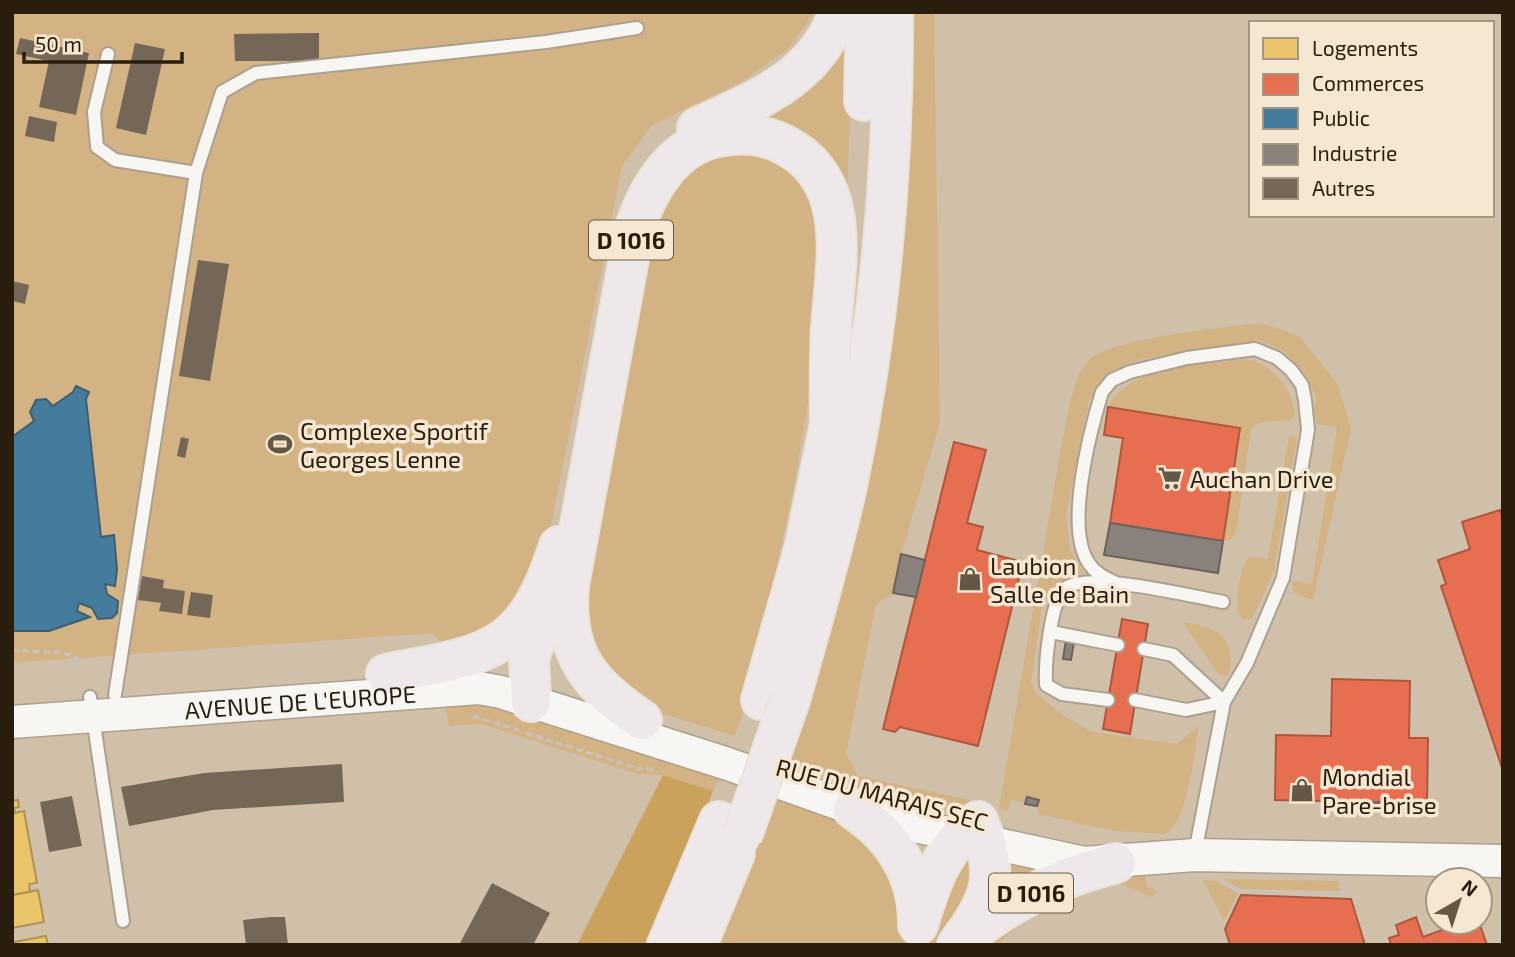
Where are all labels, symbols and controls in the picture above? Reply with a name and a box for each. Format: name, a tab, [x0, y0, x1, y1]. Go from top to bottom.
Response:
scale bar	[24, 21, 182, 65]
legend	[1249, 21, 1494, 217]
text: 50 m	[35, 31, 82, 56]
text: Logements	[1312, 35, 1418, 60]
text: Commerces	[1312, 70, 1424, 95]
text: Public	[1312, 105, 1370, 130]
text: Industrie	[1312, 140, 1397, 165]
text: Autres	[1312, 175, 1375, 200]
road number: D 1016	[589, 220, 673, 260]
place label: Complexe Sportif Georges Lenne	[300, 416, 489, 473]
sports icon: Complexe Sportif Georges Lenne	[266, 430, 294, 458]
supermarket icon: Auchan Drive	[1156, 464, 1184, 492]
place label: Auchan Drive	[1190, 464, 1334, 493]
place label: Laubion Salle de Bain	[990, 551, 1129, 608]
shop icon: Laubion Salle de Bain	[956, 565, 984, 593]
street label: AVENUE DE L'EUROPE	[184, 678, 417, 724]
street label: RUE DU MARAIS SEC	[773, 752, 991, 836]
place label: Mondial Pare-brise	[1322, 762, 1437, 819]
shop icon: Mondial Pare-brise	[1288, 776, 1316, 804]
north arrow	[1424, 866, 1494, 936]
road number: D 1016	[989, 874, 1073, 912]
text: N	[1457, 874, 1483, 901]

